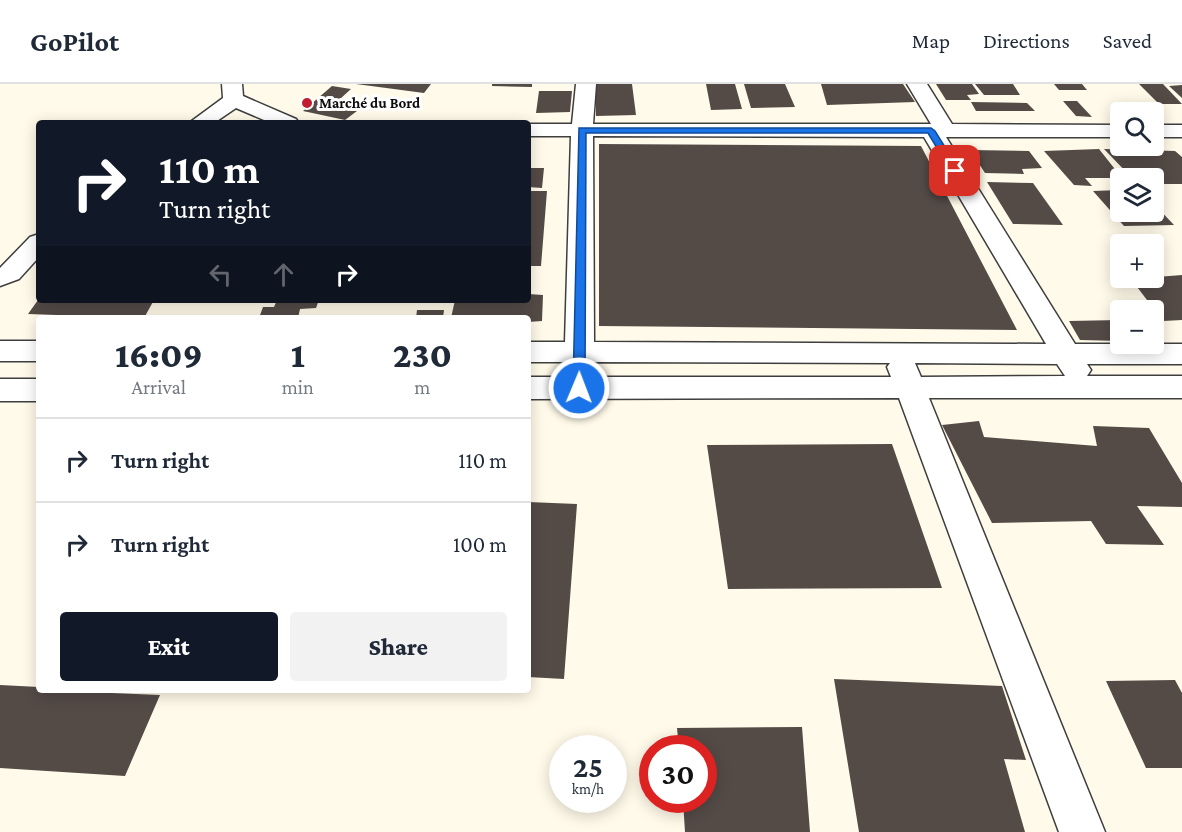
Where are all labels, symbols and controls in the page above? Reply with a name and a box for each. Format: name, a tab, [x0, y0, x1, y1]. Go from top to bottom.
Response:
text: GoPilot	[30, 26, 119, 57]
text: Map	[912, 29, 950, 53]
text: Directions	[983, 29, 1070, 53]
text: Saved	[1103, 29, 1152, 53]
place label: Marché du Bord	[319, 95, 421, 111]
marker: Marché du Bord	[300, 96, 314, 110]
map controls	[1110, 102, 1164, 354]
button: search	[1110, 102, 1164, 156]
icon: right	[60, 144, 138, 222]
text: 110 m	[159, 145, 260, 192]
pin	[929, 145, 980, 196]
icon: arrive	[938, 154, 971, 187]
button: layers	[1110, 168, 1164, 222]
text: Turn right	[159, 194, 270, 224]
button: +	[1110, 234, 1164, 288]
icon: left	[204, 258, 237, 291]
icon: ahead	[267, 258, 300, 291]
icon: right	[330, 258, 363, 291]
button: −	[1110, 300, 1164, 354]
text: 16:09	[115, 335, 203, 375]
text: 1	[291, 335, 305, 375]
text: 230	[393, 335, 452, 375]
position arrow	[547, 356, 611, 420]
text: Arrival	[132, 376, 186, 398]
text: min	[282, 376, 314, 398]
text: m	[414, 376, 430, 398]
icon: right	[60, 444, 93, 477]
text: Turn right	[111, 448, 209, 473]
text: 110 m	[458, 448, 507, 473]
icon: right	[60, 528, 93, 561]
text: Turn right	[111, 532, 209, 557]
text: 100 m	[453, 532, 507, 557]
button: Exit	[60, 612, 278, 681]
button: Share	[290, 612, 507, 681]
speed limit sign: 30	[639, 735, 717, 813]
text: 25	[573, 750, 603, 783]
text: km/h	[572, 781, 604, 797]

